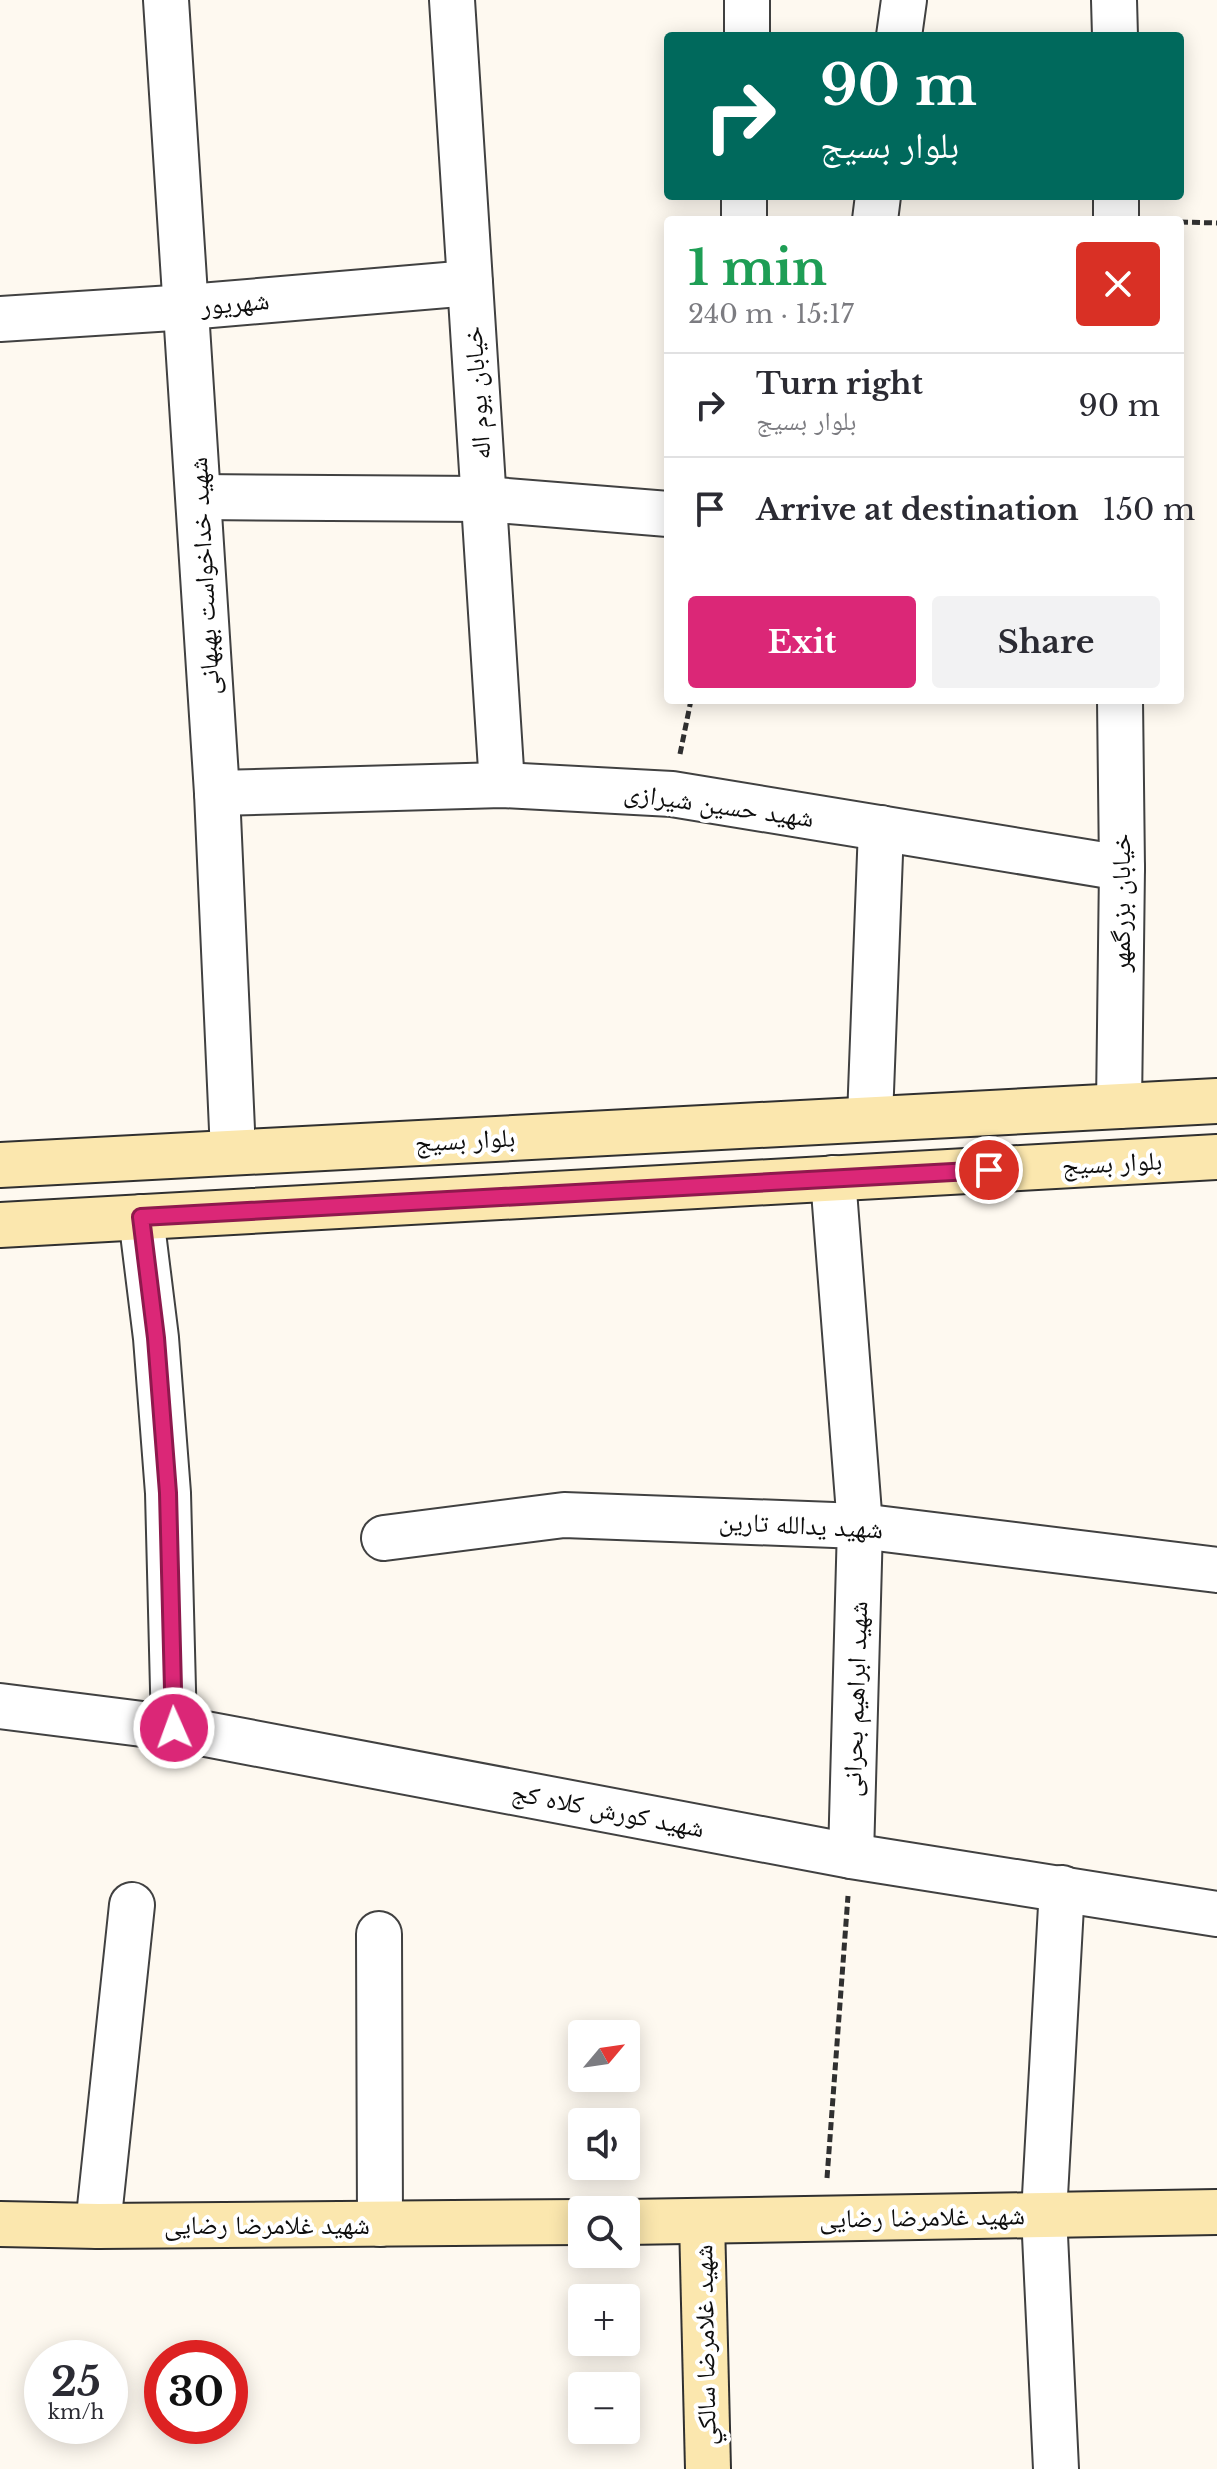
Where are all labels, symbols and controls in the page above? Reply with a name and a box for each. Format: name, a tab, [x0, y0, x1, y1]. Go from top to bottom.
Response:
text: 90 m	[820, 51, 977, 120]
icon: right	[688, 64, 792, 168]
text: بلوار بسیج	[820, 123, 959, 168]
text: 1 min	[688, 238, 827, 298]
button: close	[1076, 242, 1160, 326]
street label: شهریور	[198, 284, 271, 322]
text: 240 m · 15:17	[688, 298, 854, 330]
street label: خیابان یوم اله	[456, 325, 500, 461]
text: Turn right	[756, 365, 923, 402]
icon: right	[688, 383, 732, 427]
text: 90 m	[1078, 387, 1160, 424]
text: بلوار بسیج	[756, 405, 856, 437]
street label: شهید خداخواست بهبهانی	[182, 456, 226, 696]
icon: arrive	[688, 487, 732, 531]
text: Arrive at destination	[756, 491, 1079, 528]
text: 150 m	[1103, 491, 1195, 528]
button: Exit	[688, 596, 916, 688]
button: Share	[932, 596, 1160, 688]
street label: شهید حسین شیرازی	[622, 776, 816, 834]
street label: خیابان بزرگمهر	[1105, 834, 1137, 973]
street label: بلوار بسیج	[414, 1121, 516, 1160]
pin	[955, 1136, 1023, 1204]
street label: بلوار بسیج	[1061, 1144, 1163, 1183]
icon: arrive	[967, 1148, 1011, 1192]
street label: شهید یدالله تارین	[718, 1505, 884, 1545]
street label: شهید ابراهیم بحرانی	[836, 1600, 875, 1798]
position arrow	[132, 1686, 216, 1770]
street label: شهید کورش کلاه کج	[509, 1776, 707, 1845]
north arrow	[568, 2020, 640, 2092]
map controls	[568, 2020, 640, 2444]
button: sound	[568, 2108, 640, 2180]
button: search	[568, 2196, 640, 2268]
street label: شهید غلامرضا رضایی	[819, 2199, 1025, 2235]
street label: شهید غلامرضا رضایی	[164, 2209, 370, 2241]
street label: شهید غلامرضا سالکي	[687, 2244, 727, 2446]
button: +	[568, 2284, 640, 2356]
speed limit sign: 30	[144, 2340, 248, 2444]
text: 25	[51, 2357, 101, 2407]
button: −	[568, 2372, 640, 2444]
text: km/h	[48, 2400, 104, 2424]

